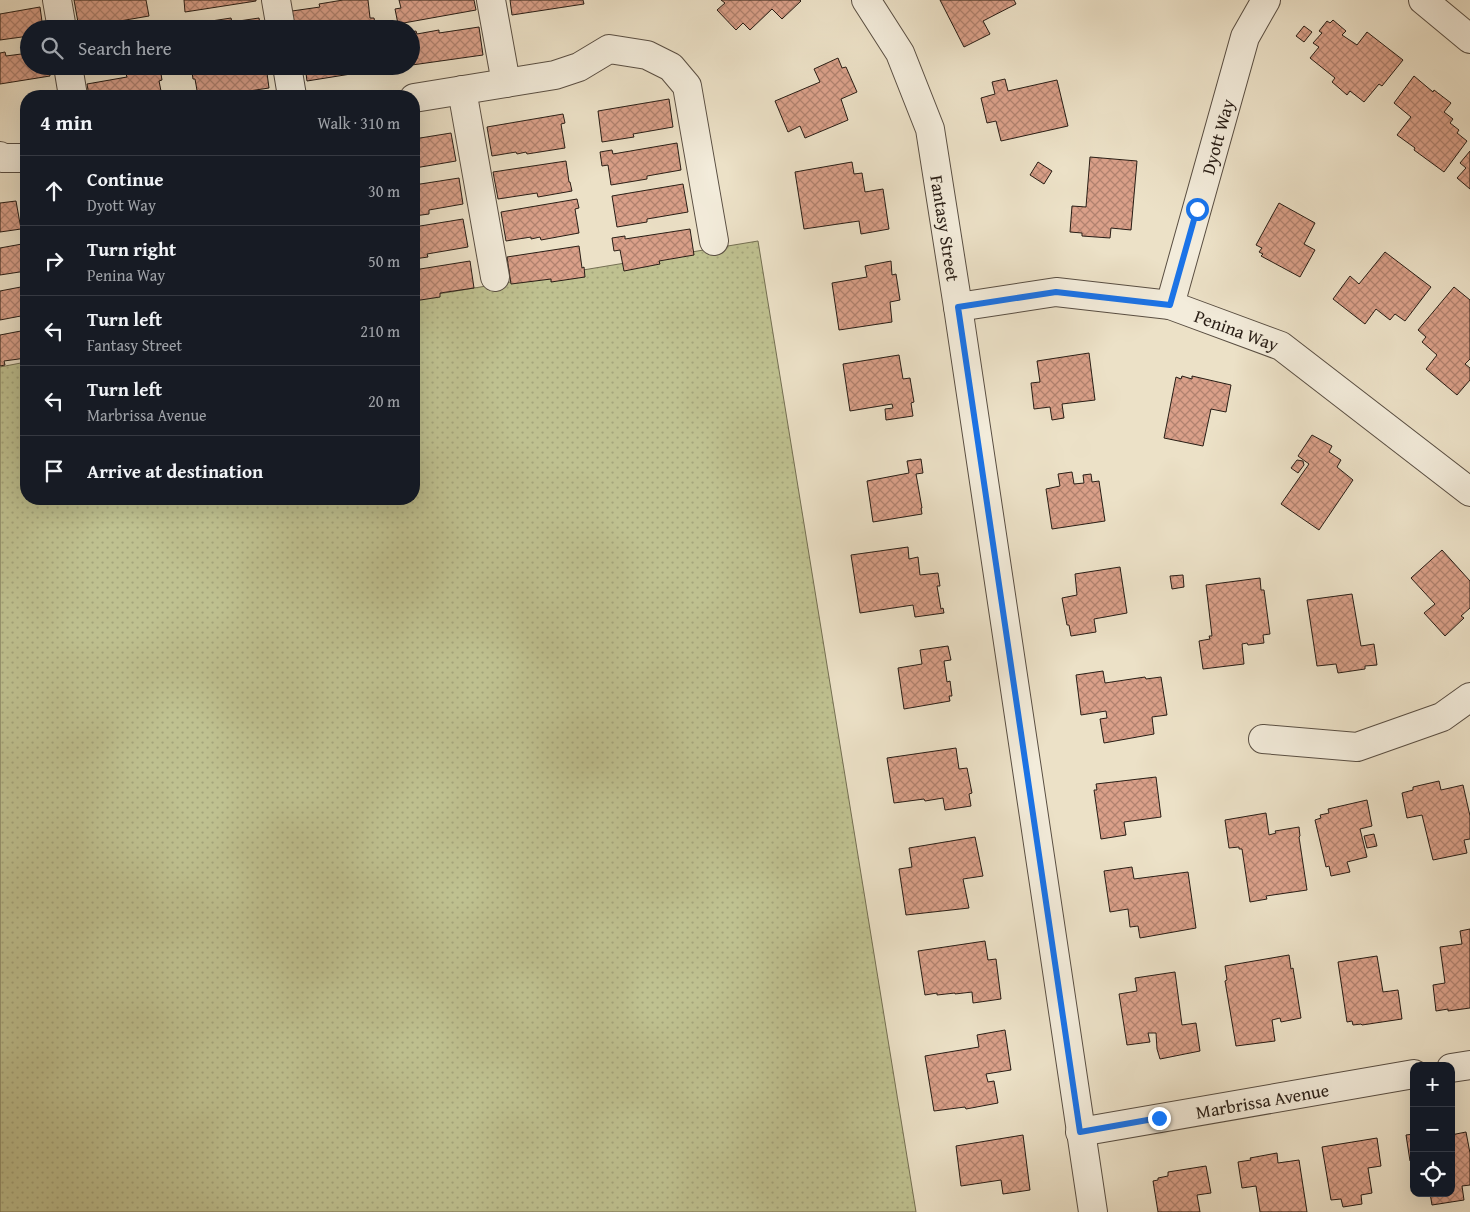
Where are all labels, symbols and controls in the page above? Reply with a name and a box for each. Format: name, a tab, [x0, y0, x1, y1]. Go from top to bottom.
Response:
search box	[20, 20, 420, 75]
icon: search	[38, 34, 66, 62]
text: Search here	[78, 34, 172, 62]
street label: Dyott Way	[1194, 95, 1241, 177]
text: 4 min	[40, 107, 92, 138]
text: Walk · 310 m	[317, 111, 400, 135]
text: Continue	[87, 165, 164, 193]
street label: Fantasy Street	[924, 173, 967, 284]
icon: ahead	[40, 177, 68, 205]
text: 30 m	[368, 179, 400, 203]
text: Dyott Way	[87, 193, 156, 217]
route start	[1186, 198, 1209, 221]
text: Turn right	[87, 235, 176, 263]
icon: right	[40, 247, 68, 275]
text: 50 m	[368, 249, 400, 273]
text: Penina Way	[87, 263, 165, 287]
street label: Penina Way	[1191, 302, 1283, 358]
text: Turn left	[87, 305, 162, 333]
icon: left	[40, 317, 68, 345]
text: 210 m	[360, 319, 400, 343]
text: Fantasy Street	[87, 333, 182, 357]
text: Turn left	[87, 375, 162, 403]
icon: left	[40, 387, 68, 415]
text: 20 m	[368, 389, 400, 413]
text: Marbrissa Avenue	[87, 403, 207, 427]
icon: arrive	[40, 457, 68, 485]
text: Arrive at destination	[87, 457, 263, 485]
map controls	[1410, 1062, 1455, 1197]
button: +	[1410, 1062, 1455, 1107]
street label: Marbrissa Avenue	[1194, 1076, 1331, 1125]
route end	[1148, 1107, 1171, 1130]
button: −	[1410, 1107, 1455, 1152]
button: locate	[1410, 1152, 1455, 1197]

